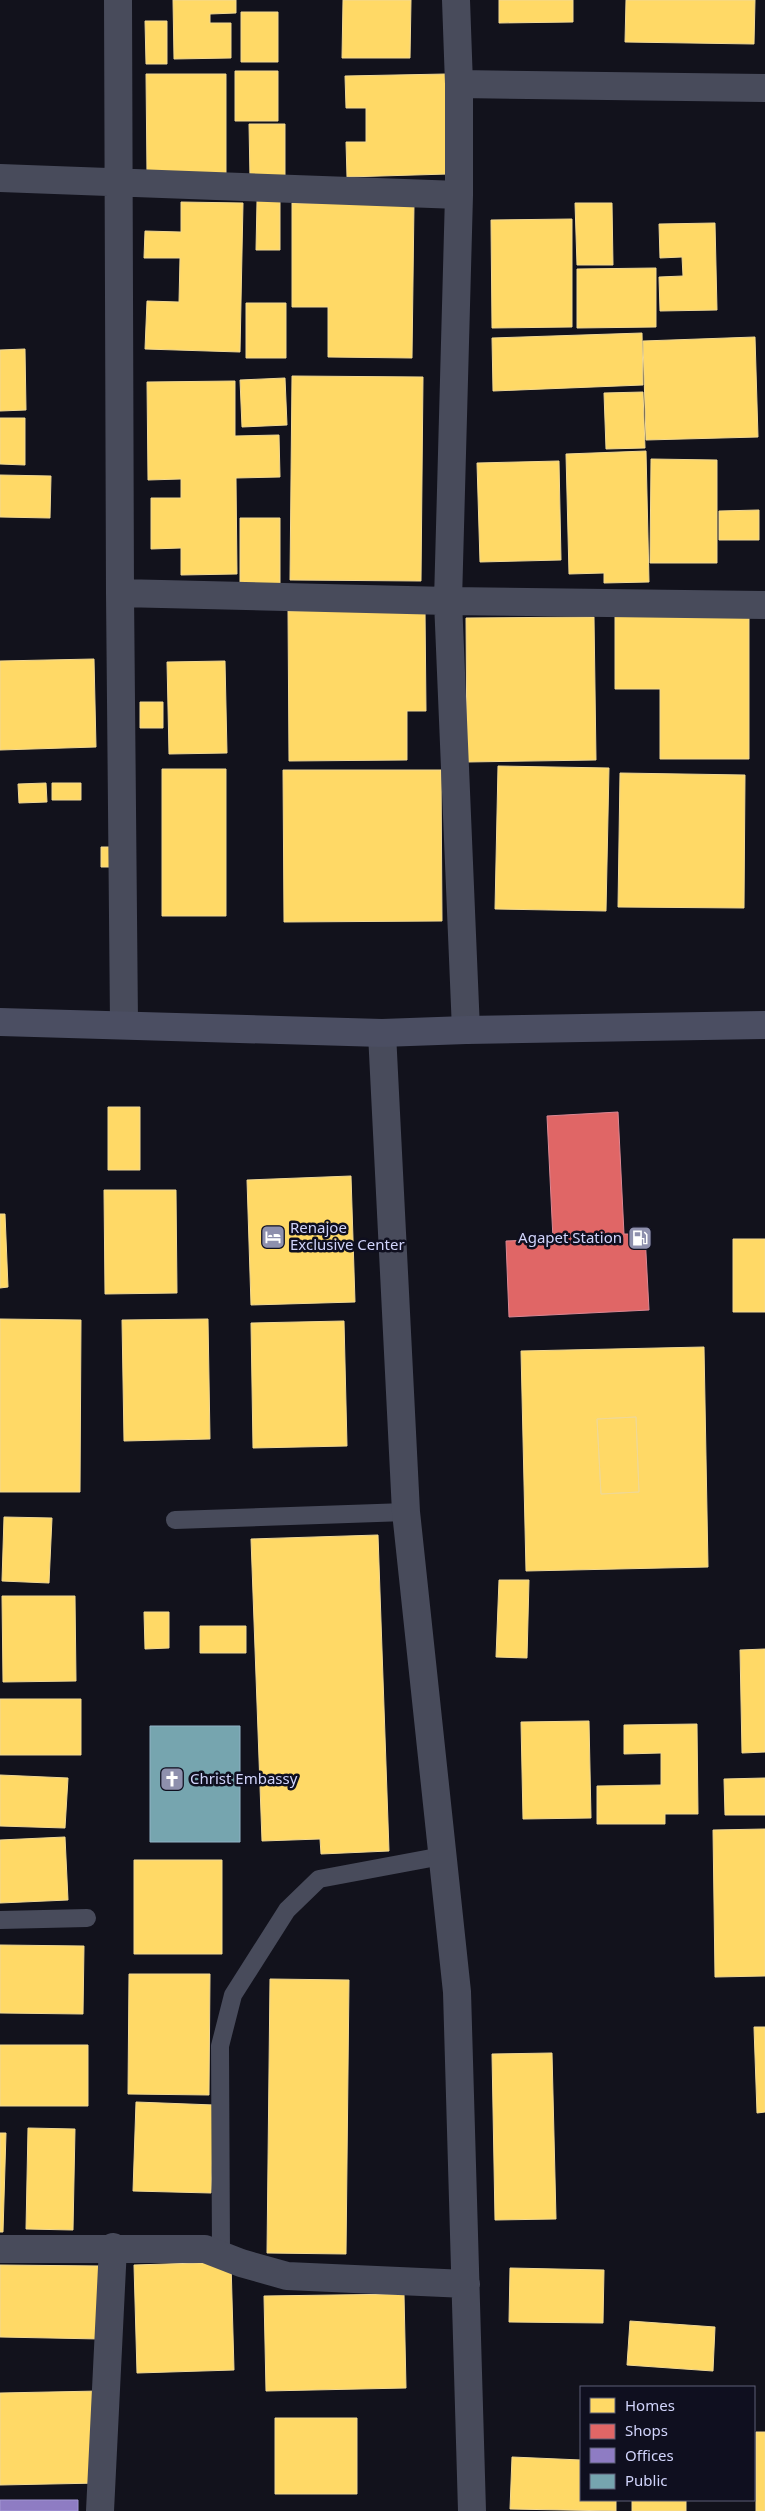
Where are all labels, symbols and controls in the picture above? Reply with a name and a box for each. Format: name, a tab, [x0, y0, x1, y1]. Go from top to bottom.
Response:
place label: Renajoe Exclusive Center	[290, 1217, 405, 1254]
hotel icon: Renajoe Exclusive Center	[260, 1224, 286, 1250]
fuel station icon: Agapet Station	[627, 1225, 653, 1251]
place label: Agapet Station	[518, 1227, 622, 1247]
church icon: Christ Embassy	[159, 1766, 185, 1792]
place label: Christ Embassy	[190, 1768, 298, 1788]
legend	[580, 2386, 755, 2501]
text: Homes	[625, 2395, 675, 2415]
text: Shops	[625, 2420, 668, 2440]
text: Offices	[625, 2445, 674, 2465]
text: Public	[625, 2470, 668, 2490]

